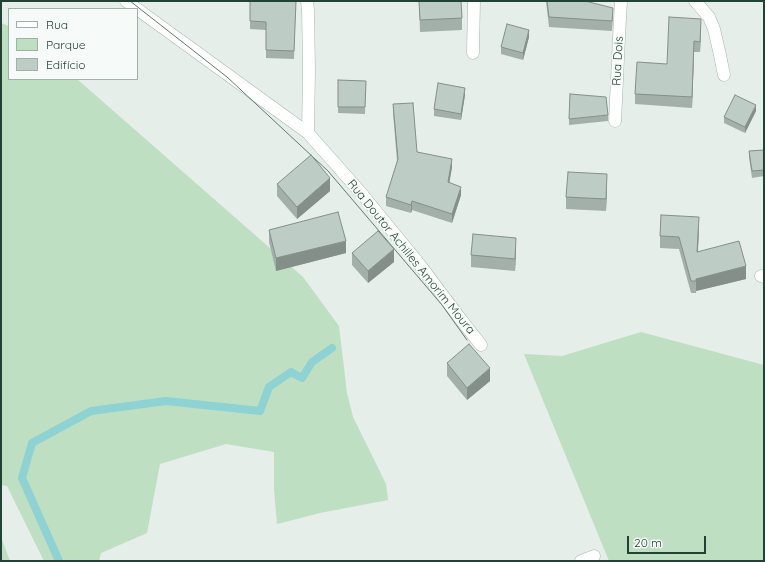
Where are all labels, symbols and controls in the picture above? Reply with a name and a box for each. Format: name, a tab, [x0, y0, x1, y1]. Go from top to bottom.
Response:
legend	[8, 8, 138, 80]
text: Rua	[46, 17, 68, 32]
street label: Rua Dois	[610, 36, 626, 86]
text: Parque	[46, 37, 86, 52]
text: Edifício	[46, 57, 86, 72]
street label: Rua Doutor Achilles Amorim Moura	[344, 177, 478, 337]
scale bar	[629, 528, 708, 554]
text: 20 m	[634, 535, 662, 550]

